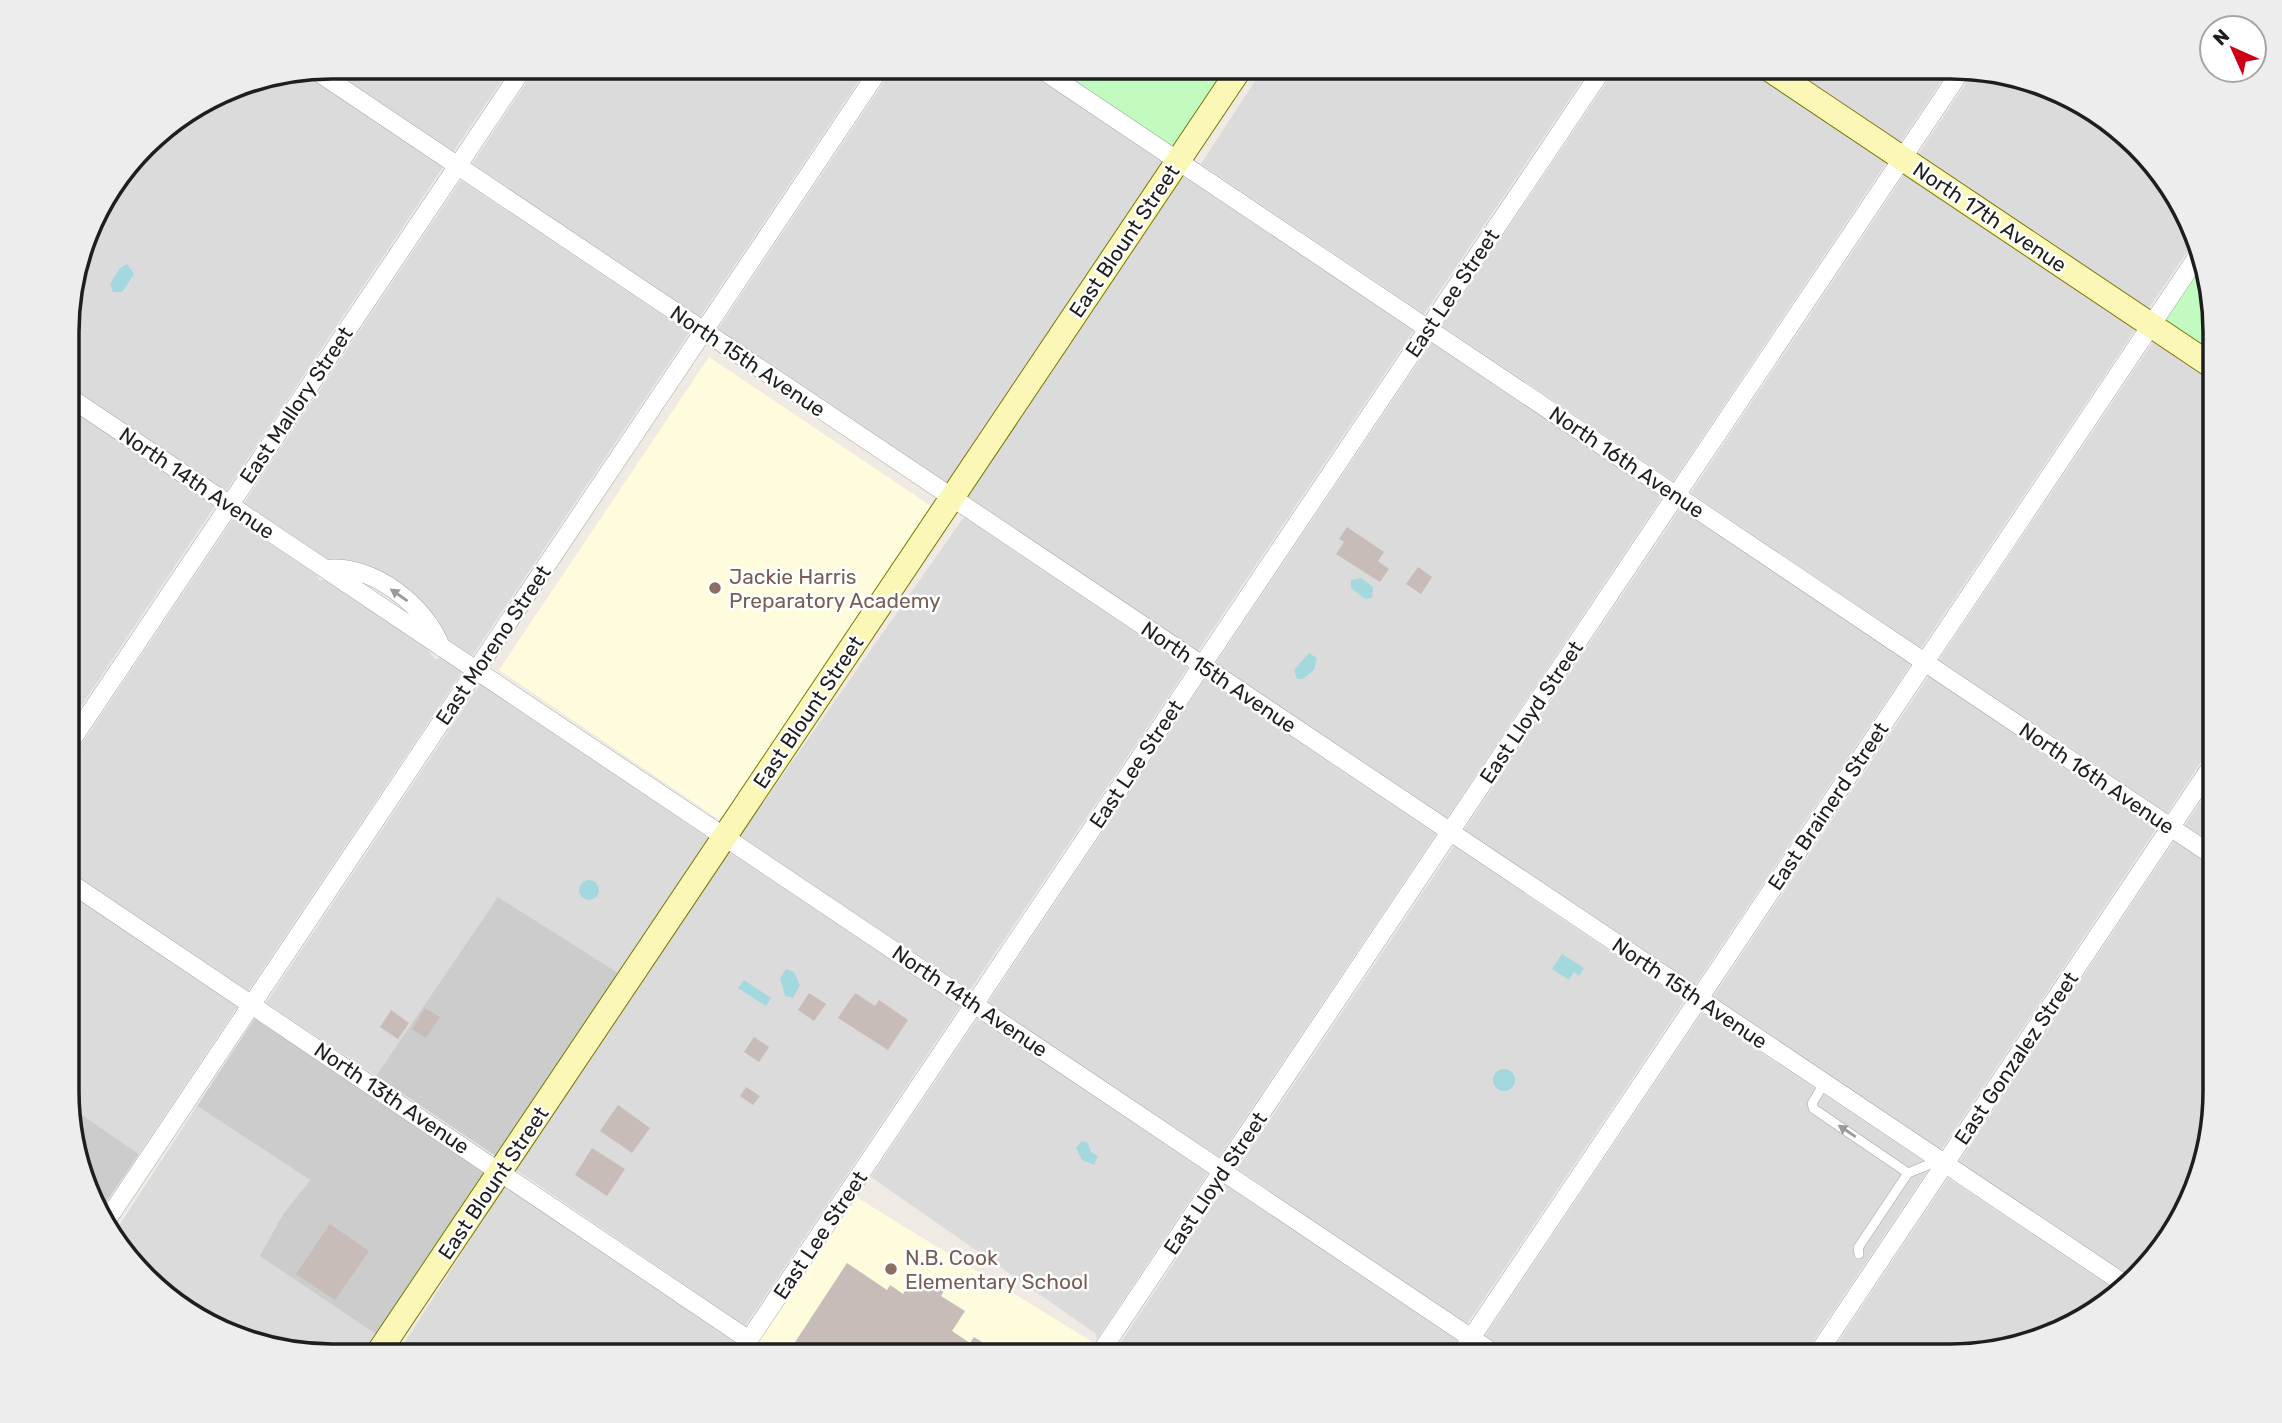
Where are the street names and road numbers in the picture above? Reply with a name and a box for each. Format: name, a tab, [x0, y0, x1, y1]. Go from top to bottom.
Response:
street label: North 17th Avenue	[1909, 156, 2071, 278]
street label: East Blount Street	[1064, 160, 1184, 322]
street label: East Lee Street	[1400, 224, 1504, 362]
street label: North 15th Avenue	[666, 300, 830, 422]
street label: East Mallory Street	[234, 322, 358, 488]
street label: North 16th Avenue	[1545, 401, 1709, 523]
street label: North 14th Avenue	[115, 422, 279, 544]
street label: East Moreno Street	[430, 560, 556, 730]
street label: North 15th Avenue	[1137, 616, 1301, 738]
street label: East Blount Street	[748, 631, 868, 793]
street label: East Lloyd Street	[1474, 636, 1588, 788]
street label: East Lee Street	[1084, 695, 1188, 833]
street label: East Brainerd Street	[1762, 717, 1894, 895]
street label: North 16th Avenue	[2015, 717, 2179, 839]
street label: North 15th Avenue	[1608, 932, 1772, 1054]
street label: North 14th Avenue	[888, 940, 1052, 1062]
street label: East Gonzalez Street	[1949, 967, 2083, 1149]
street label: North 13th Avenue	[310, 1037, 474, 1159]
street label: East Blount Street	[433, 1102, 553, 1264]
street label: East Lloyd Street	[1158, 1107, 1272, 1259]
street label: East Lee Street	[768, 1166, 872, 1304]

